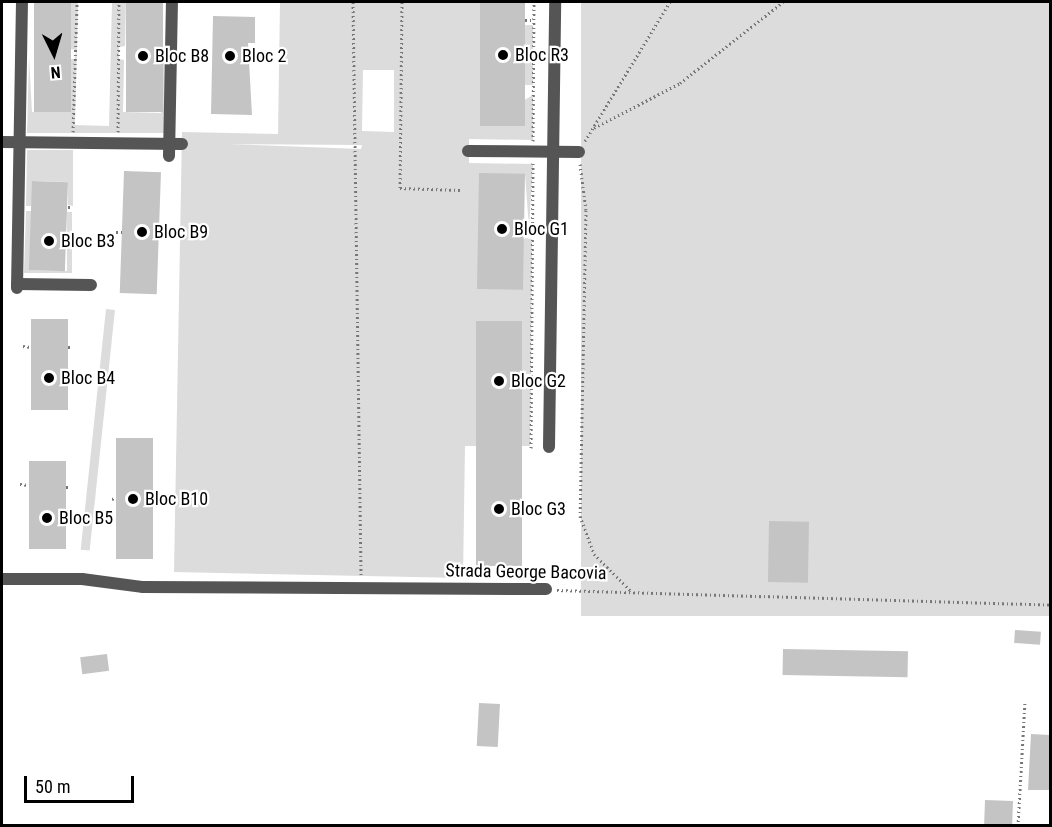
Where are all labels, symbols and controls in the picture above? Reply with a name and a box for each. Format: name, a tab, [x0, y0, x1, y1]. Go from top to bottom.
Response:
north arrow	[24, 24, 84, 84]
place label: Bloc R3	[515, 44, 569, 66]
place label: Bloc B8	[155, 45, 209, 67]
place label: Bloc 2	[242, 45, 286, 67]
marker: Bloc R3	[496, 48, 510, 62]
marker: Bloc B8	[136, 49, 150, 63]
marker: Bloc 2	[223, 49, 237, 63]
text: N	[50, 63, 61, 82]
place label: Bloc G1	[514, 218, 569, 240]
place label: Bloc B9	[154, 221, 208, 243]
marker: Bloc G1	[495, 222, 509, 236]
marker: Bloc B9	[135, 225, 149, 239]
place label: Bloc B3	[61, 230, 115, 252]
marker: Bloc B3	[42, 234, 56, 248]
place label: Bloc B4	[61, 367, 115, 389]
place label: Bloc G2	[511, 370, 566, 392]
marker: Bloc B4	[42, 371, 56, 385]
marker: Bloc G2	[492, 374, 506, 388]
place label: Bloc B10	[145, 488, 208, 510]
marker: Bloc B10	[126, 492, 140, 506]
place label: Bloc G3	[511, 498, 566, 520]
marker: Bloc G3	[492, 502, 506, 516]
place label: Bloc B5	[59, 507, 113, 529]
marker: Bloc B5	[40, 511, 54, 525]
street label: Strada George Bacovia	[445, 560, 607, 584]
scale bar	[27, 764, 136, 802]
text: 50 m	[35, 776, 70, 797]

